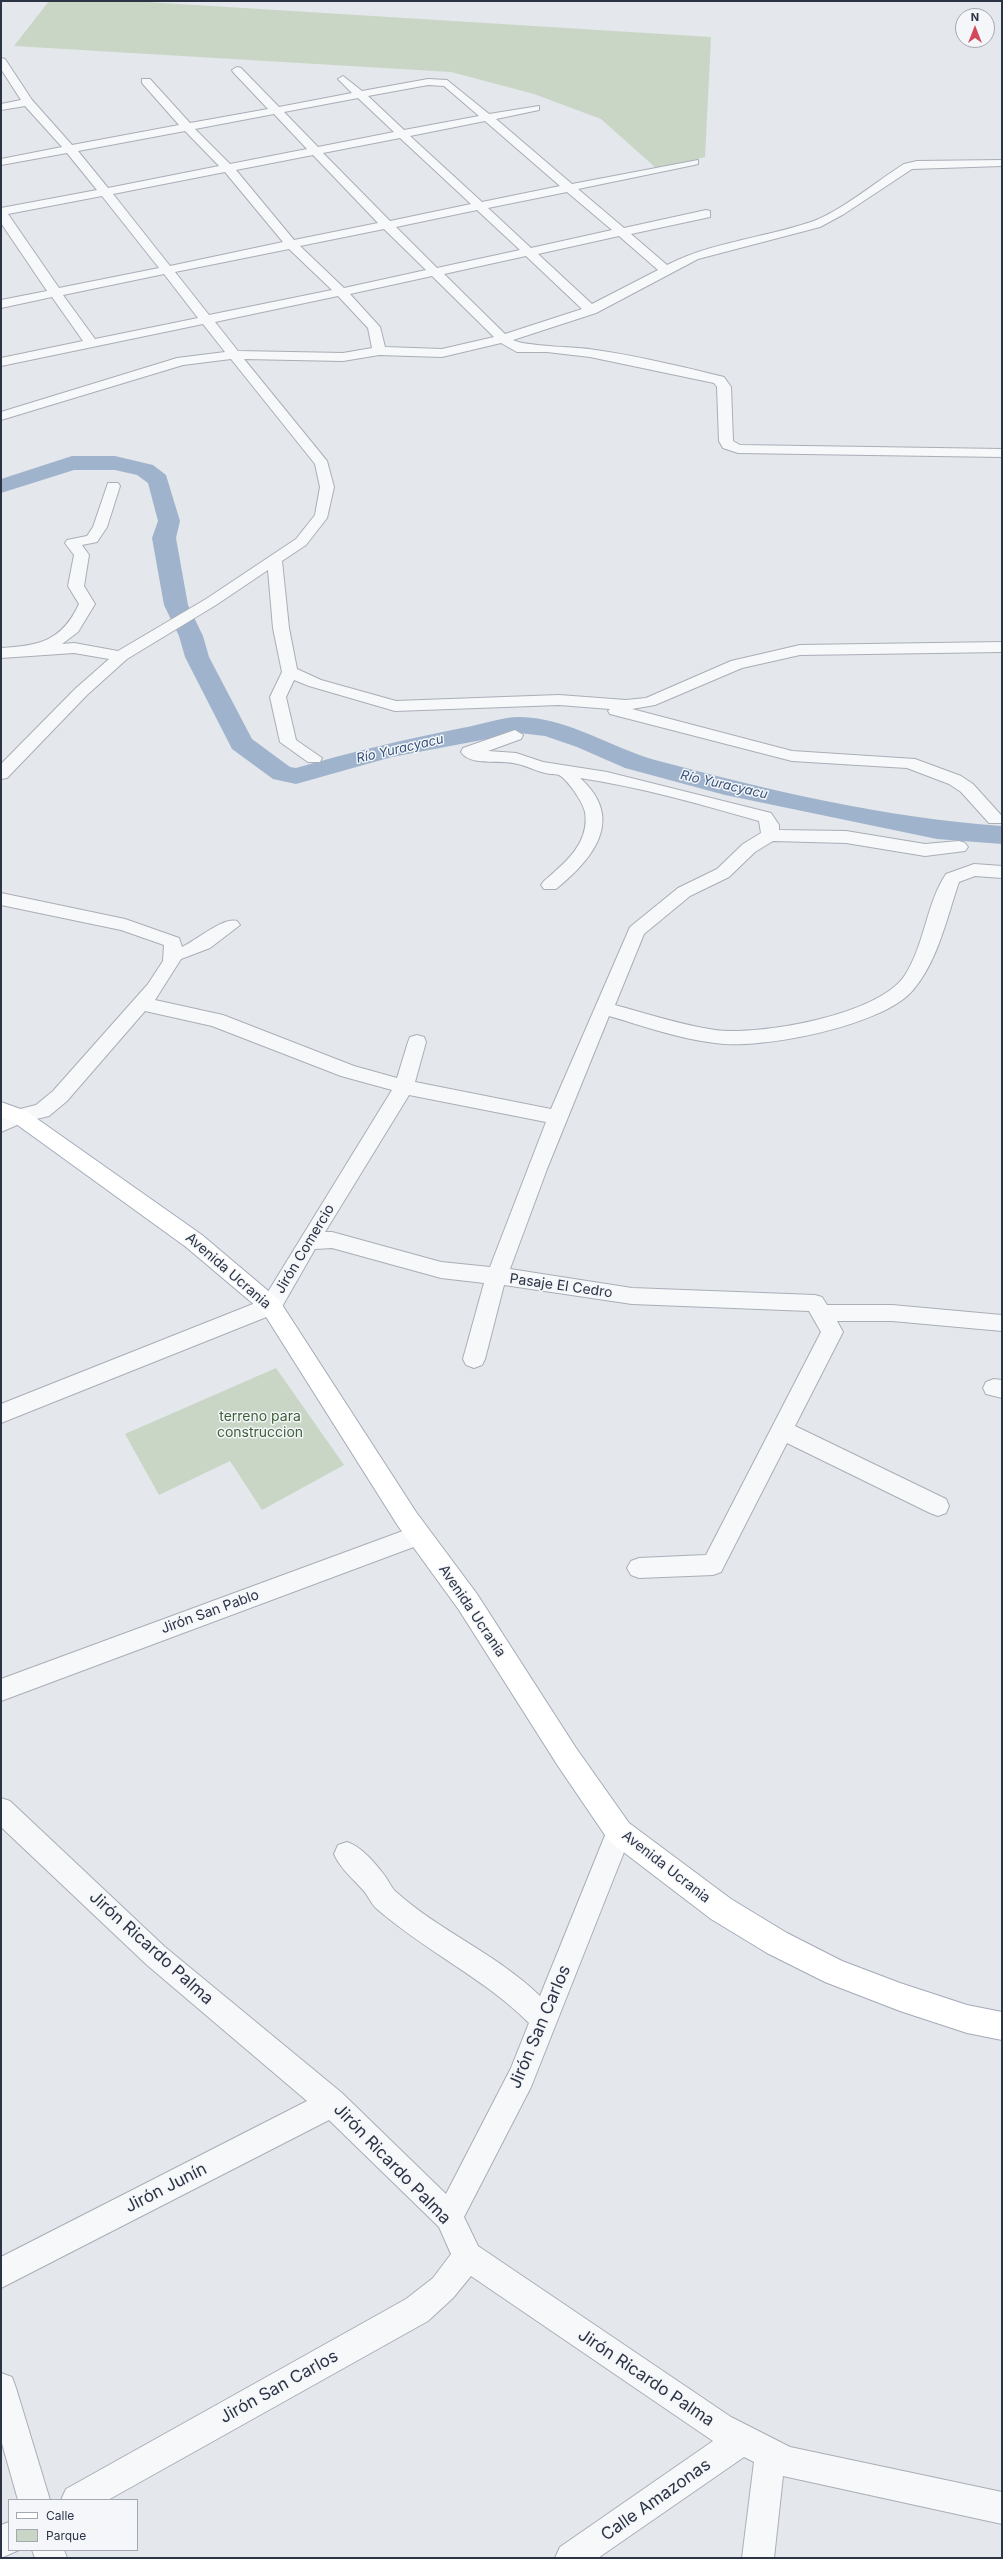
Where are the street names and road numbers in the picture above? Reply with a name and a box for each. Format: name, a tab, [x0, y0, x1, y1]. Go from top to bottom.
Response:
street label: Jirón Comercio	[272, 1201, 338, 1297]
street label: Avenida Ucrania	[182, 1229, 274, 1313]
street label: Pasaje El Cedro	[508, 1270, 614, 1302]
street label: Avenida Ucrania	[435, 1562, 509, 1660]
street label: Jirón San Pablo	[159, 1586, 261, 1638]
street label: Avenida Ucrania	[618, 1827, 714, 1907]
street label: Jirón Ricardo Palma	[85, 1887, 217, 2009]
street label: Jirón San Carlos	[505, 1962, 575, 2092]
street label: Jirón Ricardo Palma	[329, 2099, 455, 2229]
street label: Jirón Junín	[122, 2159, 210, 2217]
street label: Jirón Ricardo Palma	[574, 2325, 718, 2431]
street label: Jirón San Carlos	[216, 2346, 342, 2428]
street label: Calle Amazonas	[597, 2455, 715, 2545]

